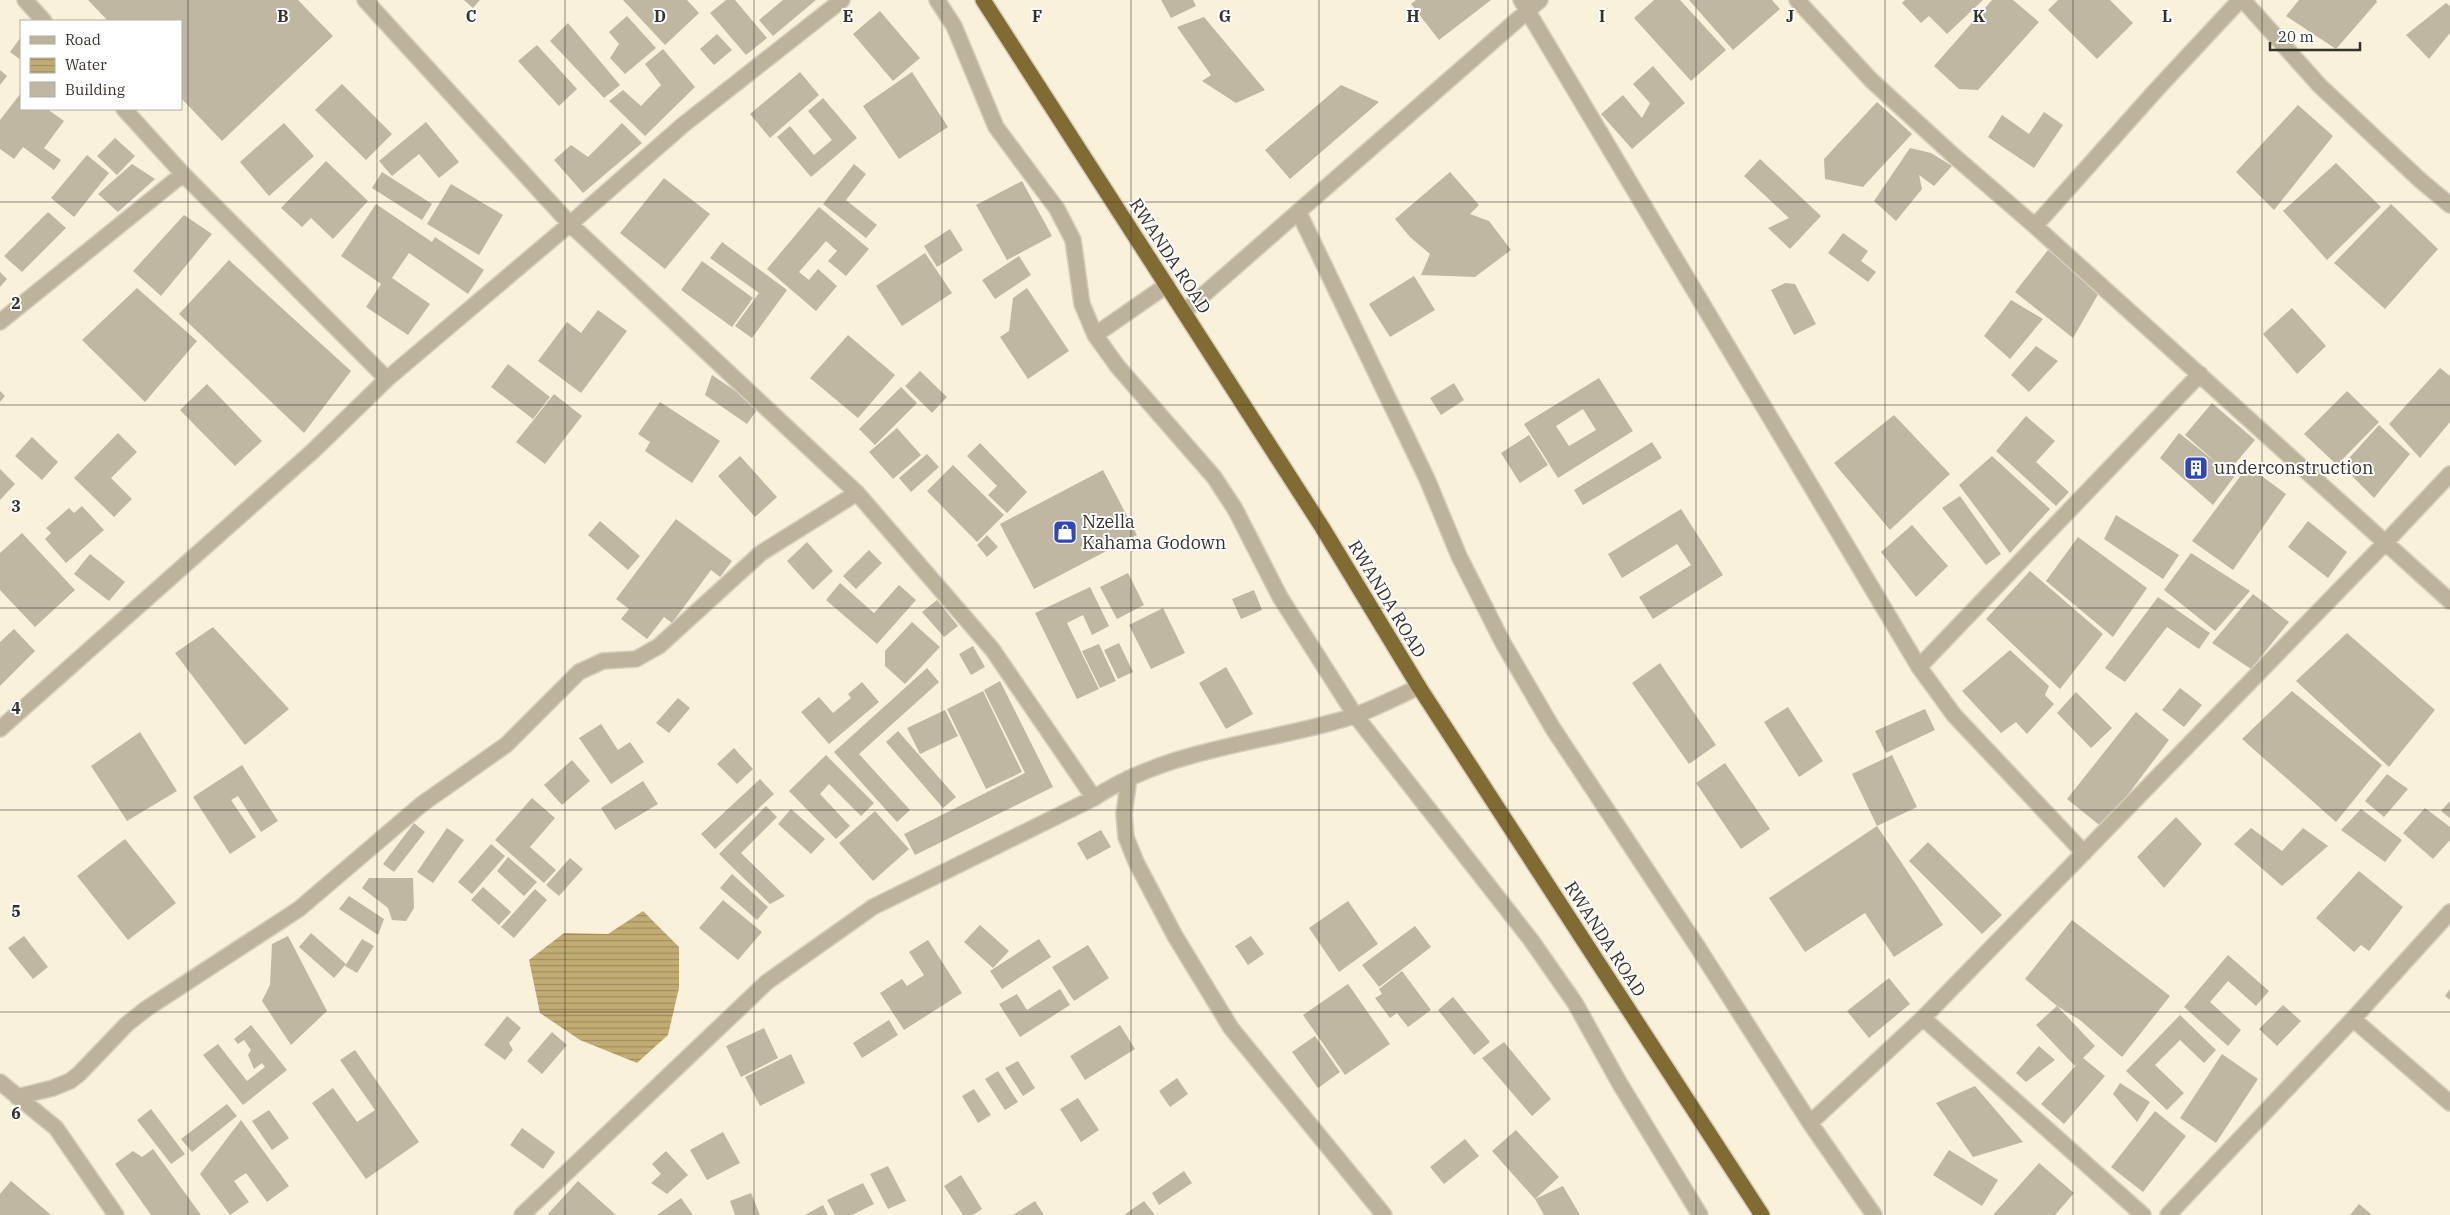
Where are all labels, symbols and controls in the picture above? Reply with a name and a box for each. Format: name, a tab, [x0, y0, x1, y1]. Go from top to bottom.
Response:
text: B	[277, 6, 289, 26]
text: C	[466, 6, 476, 26]
text: D	[654, 6, 666, 26]
text: E	[843, 6, 853, 26]
text: F	[1032, 6, 1042, 26]
text: G	[1219, 6, 1231, 26]
text: H	[1407, 6, 1420, 26]
text: I	[1599, 6, 1605, 26]
text: J	[1786, 6, 1794, 26]
text: K	[1973, 6, 1986, 26]
text: L	[2162, 6, 2172, 26]
legend	[20, 20, 182, 110]
scale bar	[2270, 20, 2360, 52]
text: 20 m	[2278, 27, 2314, 46]
text: Road	[65, 30, 101, 49]
text: Water	[65, 55, 107, 74]
text: Building	[65, 80, 125, 99]
street label: RWANDA ROAD	[1125, 194, 1216, 318]
text: 2	[11, 293, 21, 313]
building icon: underconstruction	[2183, 455, 2209, 481]
place label: underconstruction	[2214, 456, 2373, 479]
text: 3	[11, 496, 21, 516]
place label: Nzella Kahama Godown	[1082, 510, 1226, 554]
shop icon: Nzella Kahama Godown	[1052, 519, 1078, 545]
street label: RWANDA ROAD	[1343, 536, 1432, 662]
text: 4	[11, 698, 21, 718]
street label: RWANDA ROAD	[1560, 877, 1651, 1001]
text: 5	[11, 901, 21, 921]
text: 6	[11, 1103, 21, 1123]

